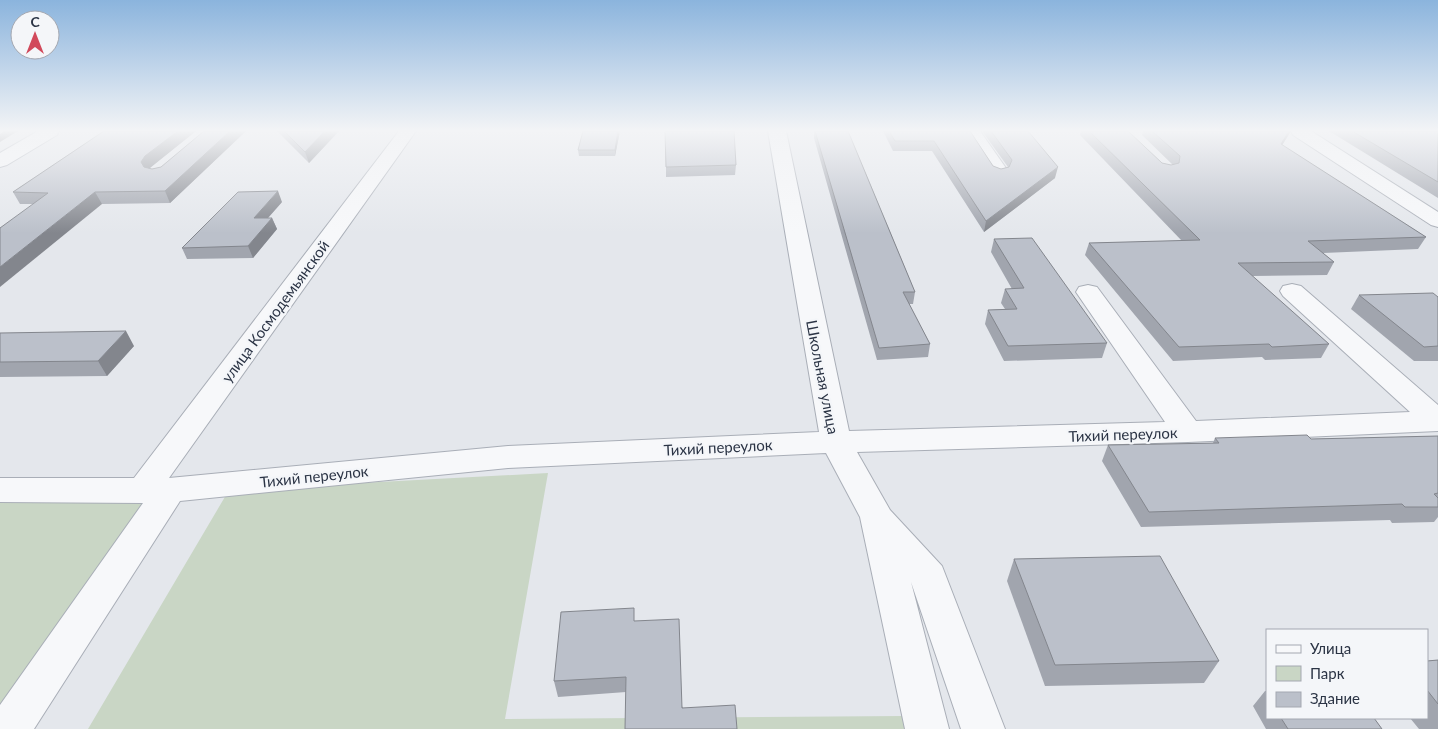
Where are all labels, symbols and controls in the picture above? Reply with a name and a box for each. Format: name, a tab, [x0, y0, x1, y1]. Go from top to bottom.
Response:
north arrow	[10, 10, 60, 60]
text: С	[30, 13, 40, 30]
street label: улица Космодемьянской	[217, 236, 333, 386]
street label: Школьная улица	[803, 318, 843, 436]
street label: Тихий переулок	[1068, 423, 1178, 445]
street label: Тихий переулок	[663, 435, 773, 459]
street label: Тихий переулок	[259, 461, 369, 491]
legend	[1266, 629, 1428, 719]
text: Улица	[1310, 639, 1351, 657]
text: Парк	[1310, 664, 1345, 682]
text: Здание	[1310, 689, 1360, 707]

